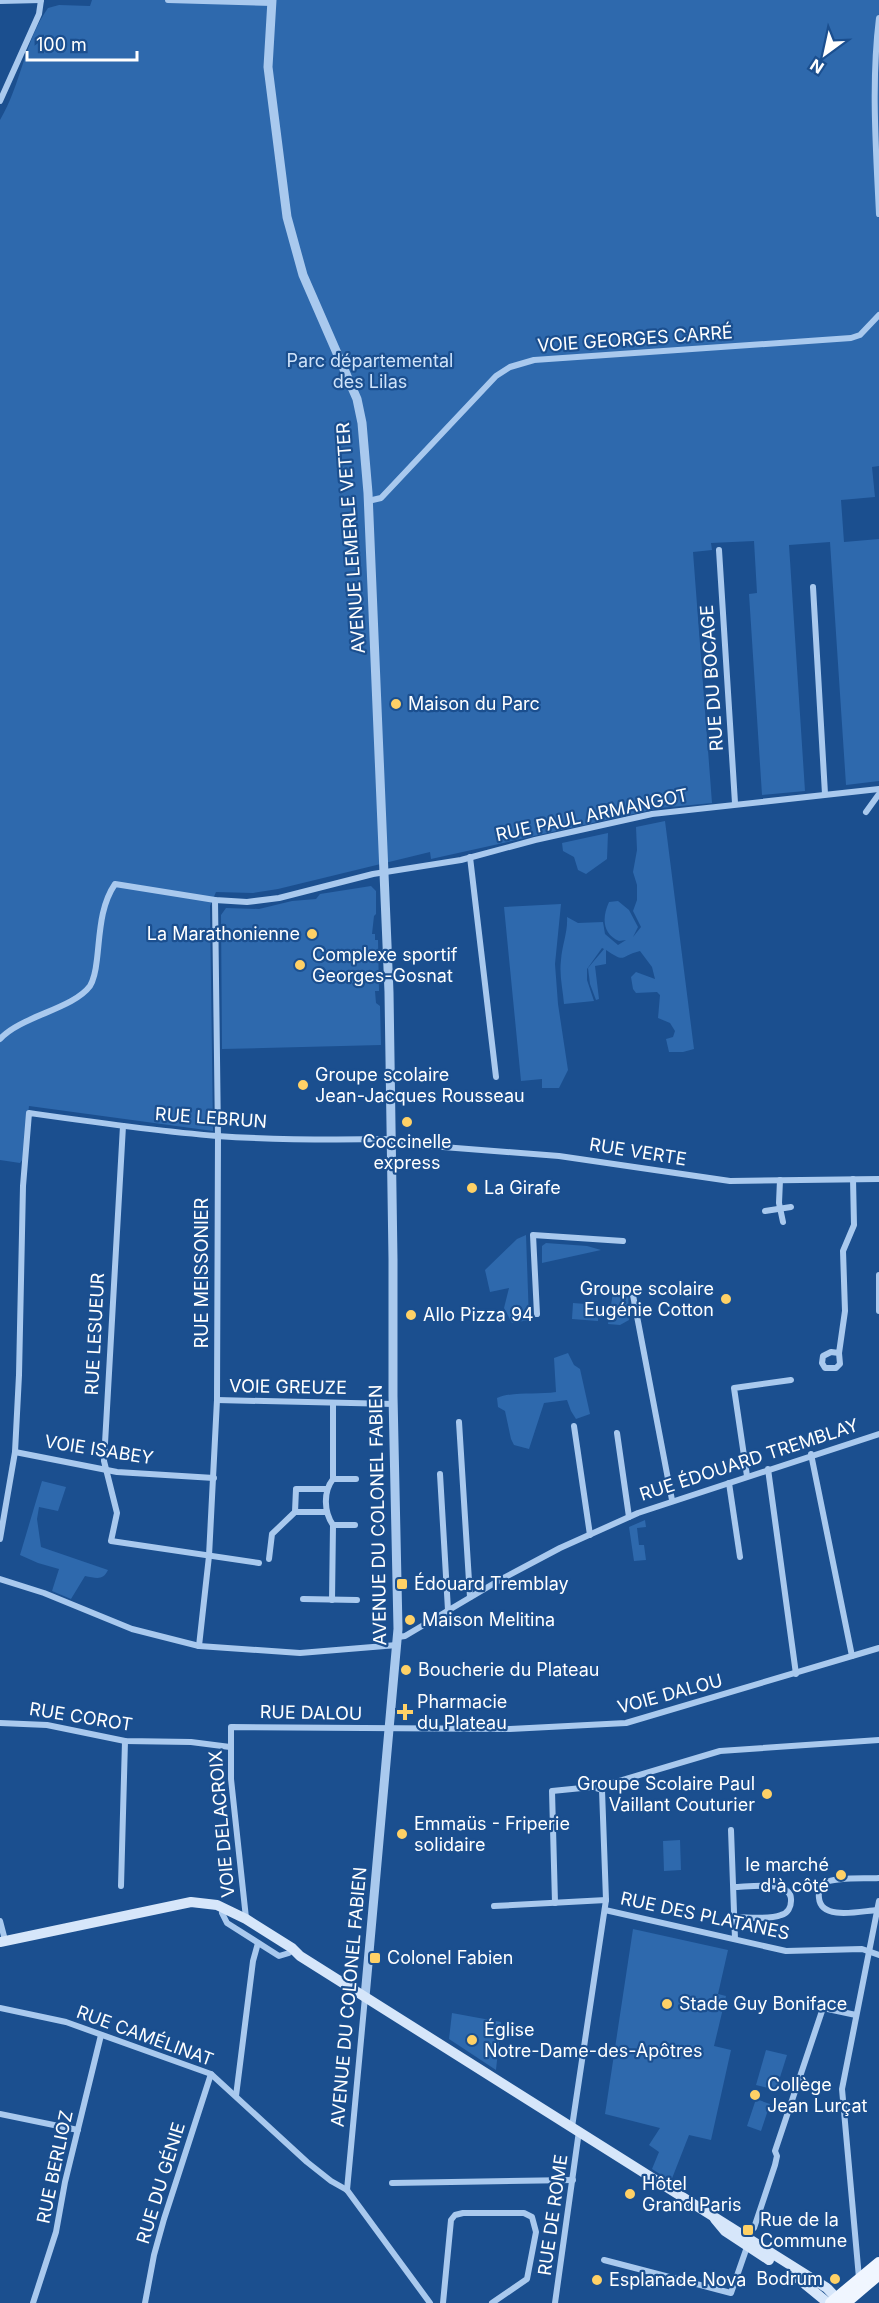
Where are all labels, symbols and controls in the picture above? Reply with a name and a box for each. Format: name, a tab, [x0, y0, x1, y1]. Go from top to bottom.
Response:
scale bar	[27, 24, 136, 62]
north arrow	[795, 24, 855, 84]
text: 100 m	[36, 34, 87, 55]
text: N	[806, 55, 827, 78]
street label: VOIE GEORGES CARRÉ	[536, 320, 733, 356]
park label: Parc départemental des Lilas	[287, 350, 453, 392]
street label: AVENUE LEMERLE VETTER	[332, 421, 369, 654]
street label: RUE DU BOCAGE	[696, 604, 727, 752]
place label: Maison du Parc	[408, 693, 540, 714]
marker: Maison du Parc	[389, 697, 403, 711]
street label: RUE PAUL ARMANGOT	[494, 784, 690, 845]
place label: La Marathonienne	[147, 923, 300, 944]
marker: La Marathonienne	[305, 927, 319, 941]
place label: Complexe sportif Georges-Gosnat	[312, 944, 458, 986]
marker: Complexe sportif Georges-Gosnat	[293, 958, 307, 972]
place label: Groupe scolaire Jean-Jacques Rousseau	[315, 1064, 525, 1106]
marker: Groupe scolaire Jean-Jacques Rousseau	[296, 1078, 310, 1092]
street label: RUE LEBRUN	[154, 1103, 268, 1132]
marker: Coccinelle express	[400, 1115, 414, 1129]
place label: Coccinelle express	[362, 1131, 452, 1173]
street label: RUE VERTE	[588, 1133, 688, 1170]
place label: La Girafe	[484, 1177, 561, 1198]
marker: La Girafe	[465, 1181, 479, 1195]
street label: RUE MEISSONIER	[191, 1197, 212, 1348]
street label: RUE LESUEUR	[81, 1272, 108, 1396]
place label: Groupe scolaire Eugénie Cotton	[580, 1278, 714, 1320]
marker: Groupe scolaire Eugénie Cotton	[719, 1292, 733, 1306]
place label: Allo Pizza 94	[423, 1304, 534, 1325]
marker: Allo Pizza 94	[404, 1308, 418, 1322]
street label: VOIE GREUZE	[229, 1375, 347, 1398]
street label: AVENUE DU COLONEL FABIEN	[365, 1384, 390, 1646]
street label: RUE ÉDOUARD TREMBLAY	[636, 1413, 861, 1505]
street label: VOIE ISABEY	[43, 1431, 155, 1468]
place label: Édouard Tremblay	[414, 1572, 569, 1594]
marker: Édouard Tremblay	[395, 1577, 409, 1591]
place label: Maison Melitina	[422, 1609, 555, 1630]
marker: Maison Melitina	[403, 1613, 417, 1627]
place label: Boucherie du Plateau	[418, 1659, 599, 1680]
marker: Boucherie du Plateau	[399, 1663, 413, 1677]
street label: VOIE DALOU	[615, 1669, 725, 1718]
place label: Pharmacie du Plateau	[417, 1691, 507, 1733]
street label: RUE COROT	[28, 1698, 134, 1735]
street label: RUE DALOU	[260, 1701, 362, 1724]
marker: Pharmacie du Plateau	[398, 1705, 412, 1719]
street label: VOIE DELACROIX	[205, 1750, 238, 1899]
place label: Groupe Scolaire Paul Vaillant Couturier	[577, 1773, 755, 1815]
marker: Groupe Scolaire Paul Vaillant Couturier	[760, 1787, 774, 1801]
place label: Emmaüs - Friperie solidaire	[414, 1813, 570, 1855]
marker: Emmaüs - Friperie solidaire	[395, 1827, 409, 1841]
place label: le marché d'à côté	[745, 1854, 829, 1896]
street label: AVENUE DU COLONEL FABIEN	[327, 1866, 370, 2128]
marker: le marché d'à côté	[834, 1868, 848, 1882]
street label: RUE DES PLATANES	[619, 1887, 792, 1944]
place label: Colonel Fabien	[387, 1947, 513, 1968]
marker: Colonel Fabien	[368, 1951, 382, 1965]
place label: Stade Guy Boniface	[679, 1993, 847, 2014]
marker: Stade Guy Boniface	[660, 1997, 674, 2011]
street label: RUE CAMÉLINAT	[74, 2000, 217, 2070]
place label: Église Notre-Dame-des-Apôtres	[484, 2018, 702, 2061]
marker: Église Notre-Dame-des-Apôtres	[465, 2033, 479, 2047]
place label: Collège Jean Lurçat	[767, 2074, 868, 2116]
marker: Collège Jean Lurçat	[748, 2088, 762, 2102]
street label: RUE BERLIOZ	[32, 2108, 77, 2225]
street label: RUE DU GÉNIE	[131, 2119, 189, 2246]
street label: RUE DE ROME	[534, 2153, 571, 2277]
place label: Hôtel Grand Paris	[642, 2173, 742, 2215]
marker: Hôtel Grand Paris	[623, 2187, 637, 2201]
place label: Rue de la Commune	[760, 2209, 847, 2251]
marker: Rue de la Commune	[741, 2223, 755, 2237]
place label: Bodrum	[756, 2268, 823, 2289]
place label: Esplanade Nova	[609, 2269, 746, 2290]
marker: Bodrum	[828, 2272, 842, 2286]
marker: Esplanade Nova	[590, 2273, 604, 2287]

